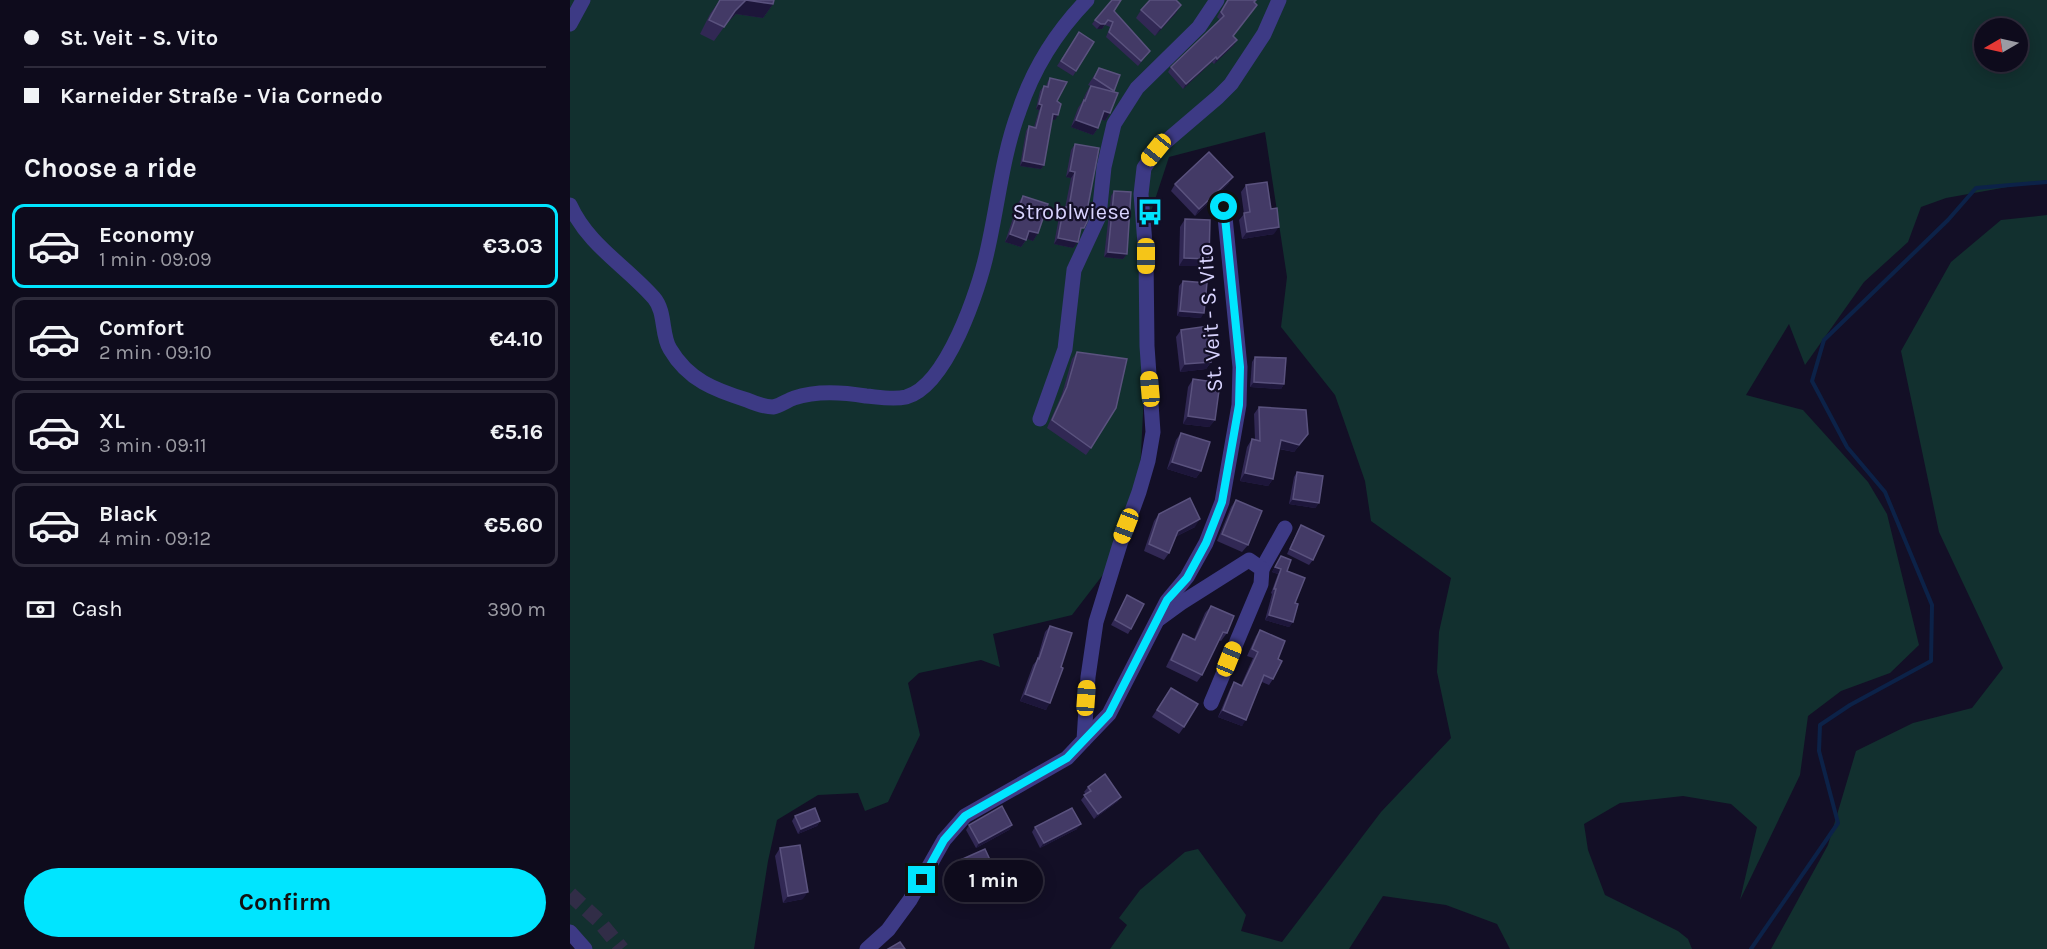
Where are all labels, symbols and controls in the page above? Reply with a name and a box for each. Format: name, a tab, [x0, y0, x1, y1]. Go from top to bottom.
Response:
north arrow	[1974, 18, 2028, 72]
map controls	[1974, 18, 2028, 72]
text: St. Veit - S. Vito	[60, 25, 218, 51]
text: Karneider Straße - Via Cornedo	[60, 83, 383, 109]
car	[1138, 130, 1174, 170]
text: Choose a ride	[24, 152, 197, 184]
route start	[1210, 193, 1237, 220]
bus stop icon: Stroblwiese	[1135, 197, 1165, 227]
place label: Stroblwiese	[1013, 199, 1130, 225]
icon: car	[27, 219, 81, 273]
text: Economy	[99, 222, 194, 248]
text: €3.03	[483, 233, 543, 259]
car	[1137, 238, 1155, 274]
street label: St. Veit - S. Vito	[1192, 243, 1228, 393]
text: 1 min · 09:09	[99, 248, 212, 271]
icon: car	[27, 312, 81, 366]
text: Comfort	[99, 315, 184, 341]
text: €4.10	[489, 326, 543, 352]
text: 2 min · 09:10	[99, 341, 212, 364]
car	[1139, 370, 1161, 408]
icon: car	[27, 405, 81, 459]
text: XL	[99, 408, 125, 434]
text: €5.16	[490, 419, 543, 445]
text: 3 min · 09:11	[99, 434, 207, 457]
icon: car	[27, 498, 81, 552]
text: Black	[99, 501, 158, 527]
car	[1111, 506, 1141, 546]
text: €5.60	[484, 512, 543, 538]
text: 4 min · 09:12	[99, 527, 211, 550]
icon: cash	[24, 593, 57, 626]
text: Cash	[72, 596, 122, 622]
text: 390 m	[487, 598, 546, 621]
car	[1214, 639, 1244, 679]
car	[1076, 679, 1096, 717]
callout: 1 min	[943, 859, 1042, 901]
route end	[908, 866, 935, 893]
button: Confirm	[24, 868, 546, 937]
text: 1 min	[968, 869, 1019, 892]

